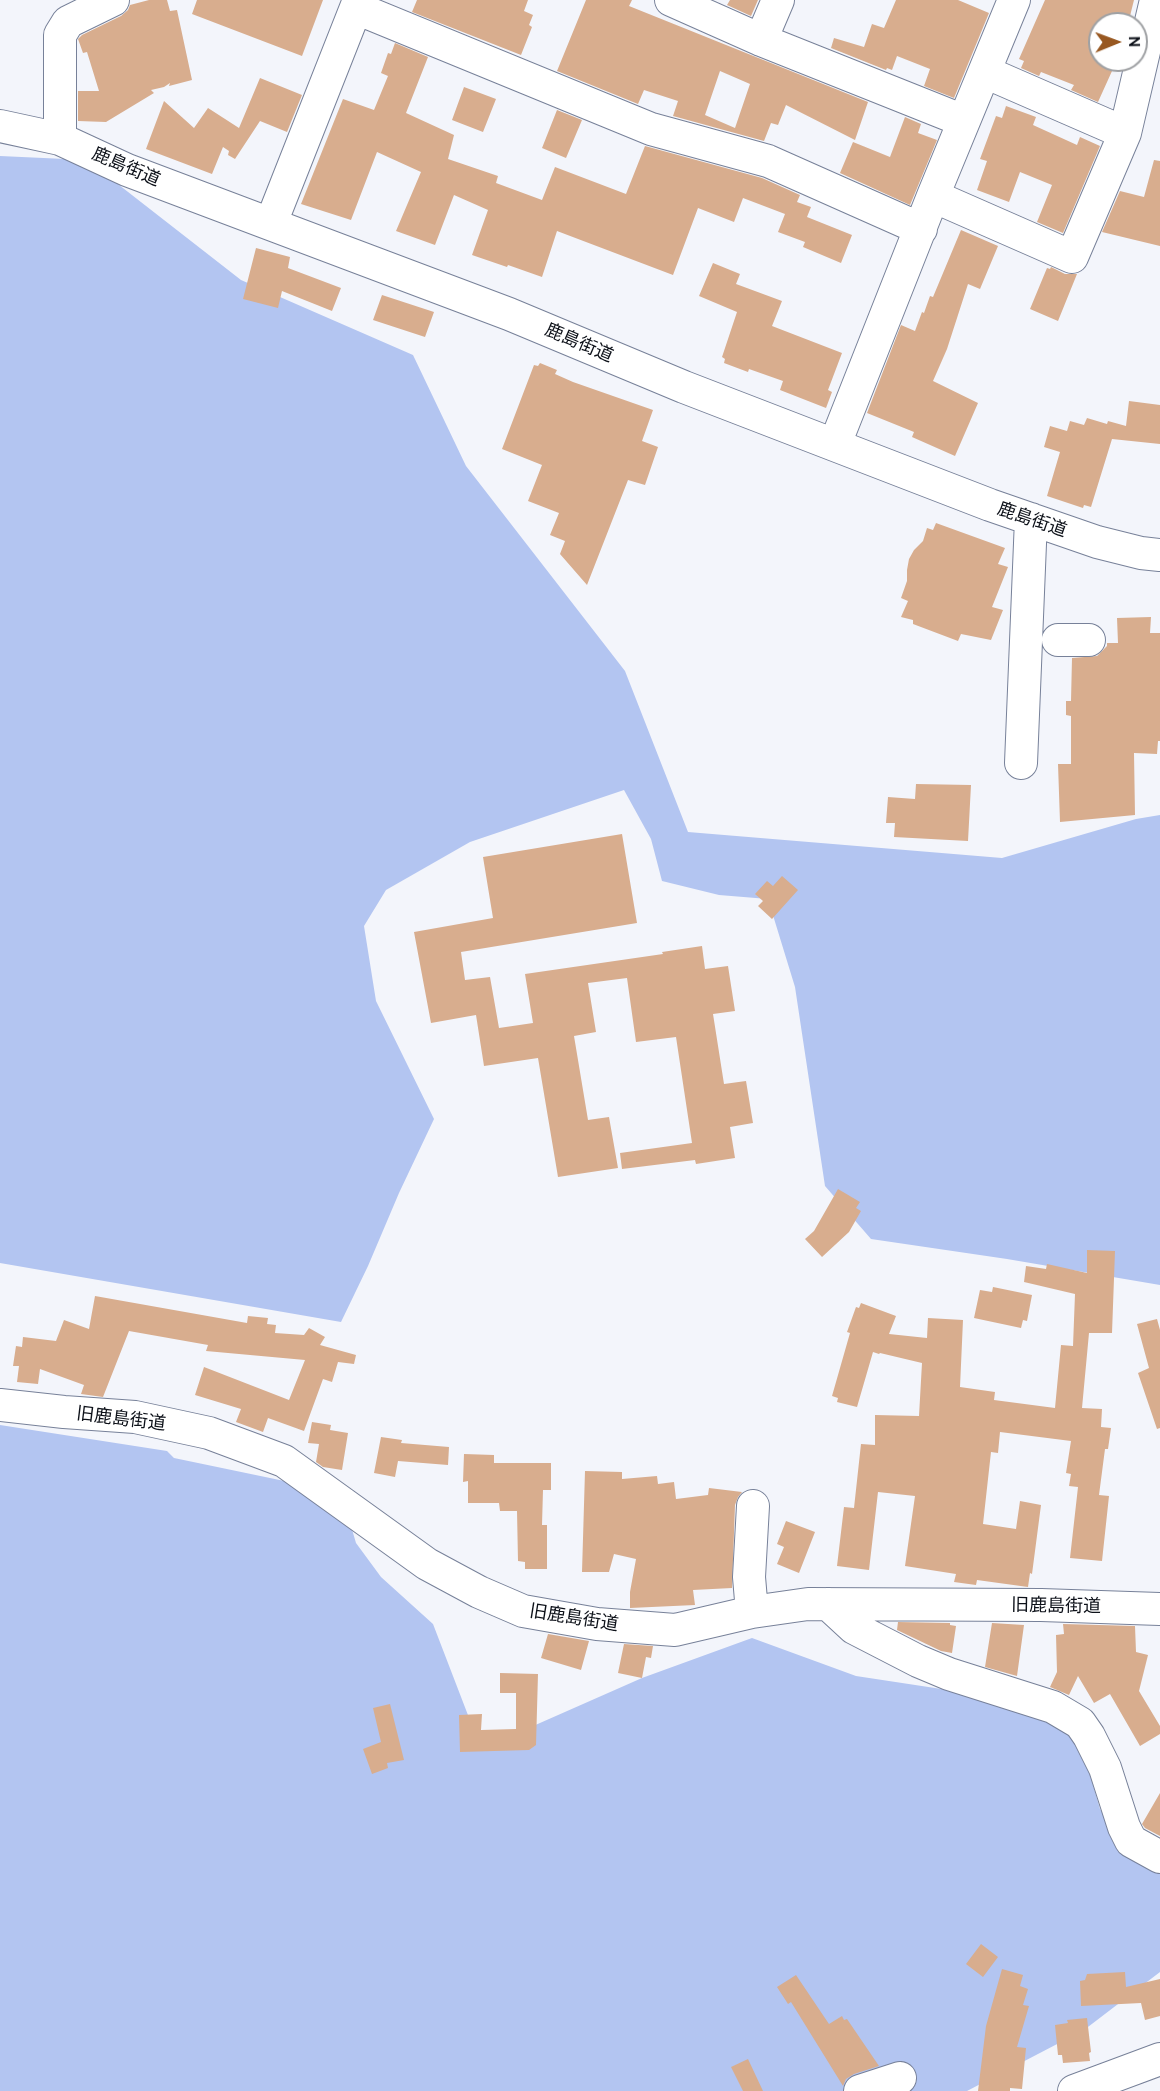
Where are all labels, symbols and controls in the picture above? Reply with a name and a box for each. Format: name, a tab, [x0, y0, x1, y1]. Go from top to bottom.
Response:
north arrow	[1088, 12, 1148, 72]
text: N	[1125, 36, 1144, 48]
street label: 鹿島街道	[89, 143, 163, 191]
street label: 鹿島街道	[542, 319, 616, 367]
street label: 鹿島街道	[994, 498, 1070, 542]
street label: 旧鹿島街道	[75, 1403, 167, 1435]
street label: 旧鹿島街道	[1011, 1594, 1101, 1618]
street label: 旧鹿島街道	[528, 1600, 620, 1636]

